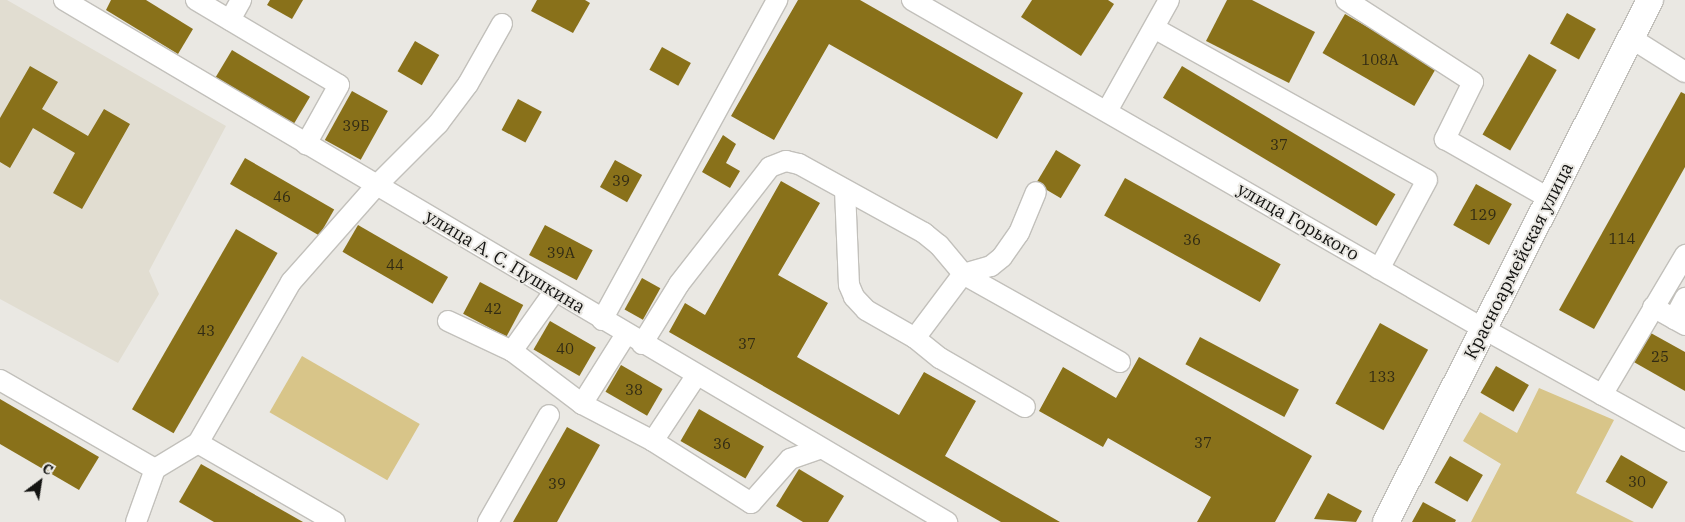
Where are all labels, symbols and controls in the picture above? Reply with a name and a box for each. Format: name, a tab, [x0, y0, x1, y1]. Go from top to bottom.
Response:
house number: 108А	[1361, 51, 1399, 69]
house number: 39Б	[342, 117, 370, 135]
house number: 37	[1270, 136, 1288, 154]
street label: Красноармейская улица	[1460, 159, 1578, 363]
house number: 39	[612, 172, 630, 190]
street label: улица Горького	[1233, 178, 1363, 266]
house number: 46	[273, 188, 291, 206]
street label: улица А. С. Пушкина	[421, 206, 589, 318]
house number: 129	[1470, 206, 1496, 224]
house number: 114	[1609, 230, 1635, 248]
house number: 36	[1183, 231, 1201, 249]
house number: 39А	[547, 244, 575, 262]
house number: 44	[386, 256, 404, 274]
house number: 42	[484, 300, 502, 318]
house number: 43	[197, 322, 215, 340]
house number: 37	[738, 335, 756, 353]
house number: 40	[556, 340, 574, 358]
house number: 25	[1651, 348, 1669, 366]
house number: 133	[1369, 368, 1395, 386]
house number: 38	[625, 381, 643, 399]
house number: 37	[1194, 434, 1212, 452]
house number: 36	[713, 435, 731, 453]
north arrow	[15, 457, 65, 507]
text: С	[39, 459, 56, 479]
house number: 30	[1628, 473, 1646, 491]
house number: 39	[548, 475, 566, 493]

